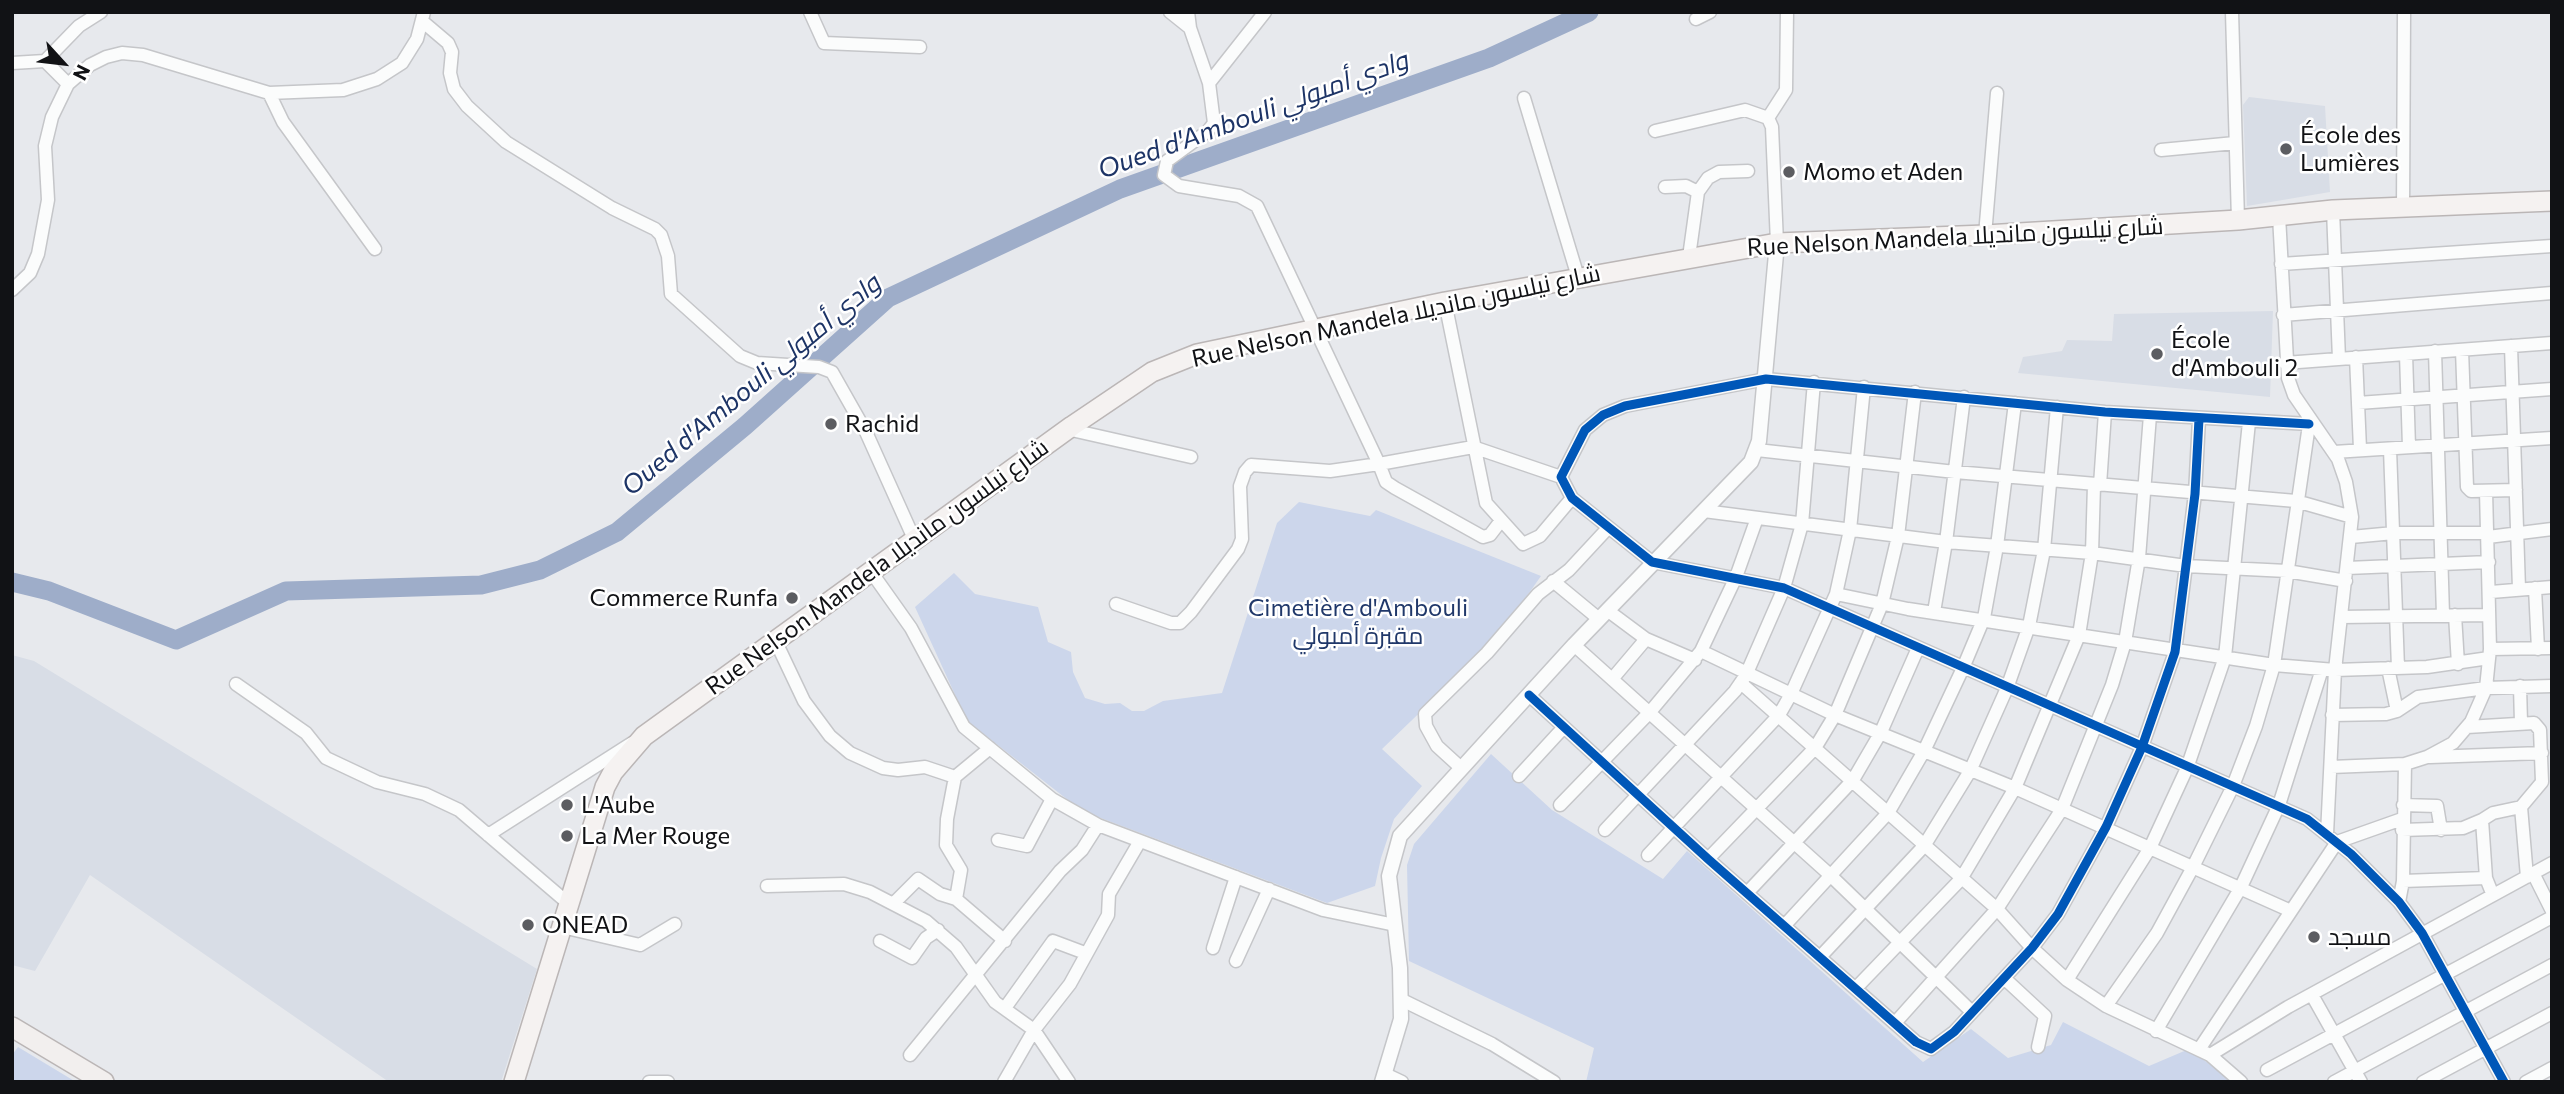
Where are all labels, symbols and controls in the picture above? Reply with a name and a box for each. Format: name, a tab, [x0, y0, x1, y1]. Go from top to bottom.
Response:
north arrow	[28, 28, 98, 98]
water label: Oued d'Ambouli وادي أمبولي	[1094, 44, 1412, 186]
text: N	[69, 61, 96, 84]
place label: École des Lumières	[2300, 121, 2401, 177]
marker: École des Lumières	[2278, 141, 2294, 157]
place label: Momo et Aden	[1803, 158, 1963, 186]
marker: Momo et Aden	[1781, 164, 1797, 180]
street label: Rue Nelson Mandela شارع نيلسون مانديلا	[1746, 212, 2164, 262]
street label: Rue Nelson Mandela شارع نيلسون مانديلا	[1189, 259, 1603, 373]
water label: Oued d'Ambouli وادي أمبولي	[616, 268, 886, 502]
place label: École d'Ambouli 2	[2171, 326, 2298, 382]
marker: École d'Ambouli 2	[2149, 346, 2165, 362]
place label: Rachid	[845, 410, 919, 438]
marker: Rachid	[823, 416, 839, 432]
street label: Rue Nelson Mandela شارع نيلسون مانديلا	[700, 433, 1054, 701]
place label: Commerce Runfa	[589, 584, 778, 612]
marker: Commerce Runfa	[784, 590, 800, 606]
park label: Cimetière d'Ambouli مقبرة أمبولي	[1248, 594, 1468, 650]
place label: L'Aube	[581, 791, 655, 819]
marker: L'Aube	[559, 797, 575, 813]
place label: La Mer Rouge	[581, 822, 730, 850]
marker: La Mer Rouge	[559, 828, 575, 844]
place label: ONEAD	[542, 911, 628, 939]
marker: ONEAD	[520, 917, 536, 933]
place label: مسجد	[2328, 923, 2391, 951]
marker: مسجد	[2306, 929, 2322, 945]

